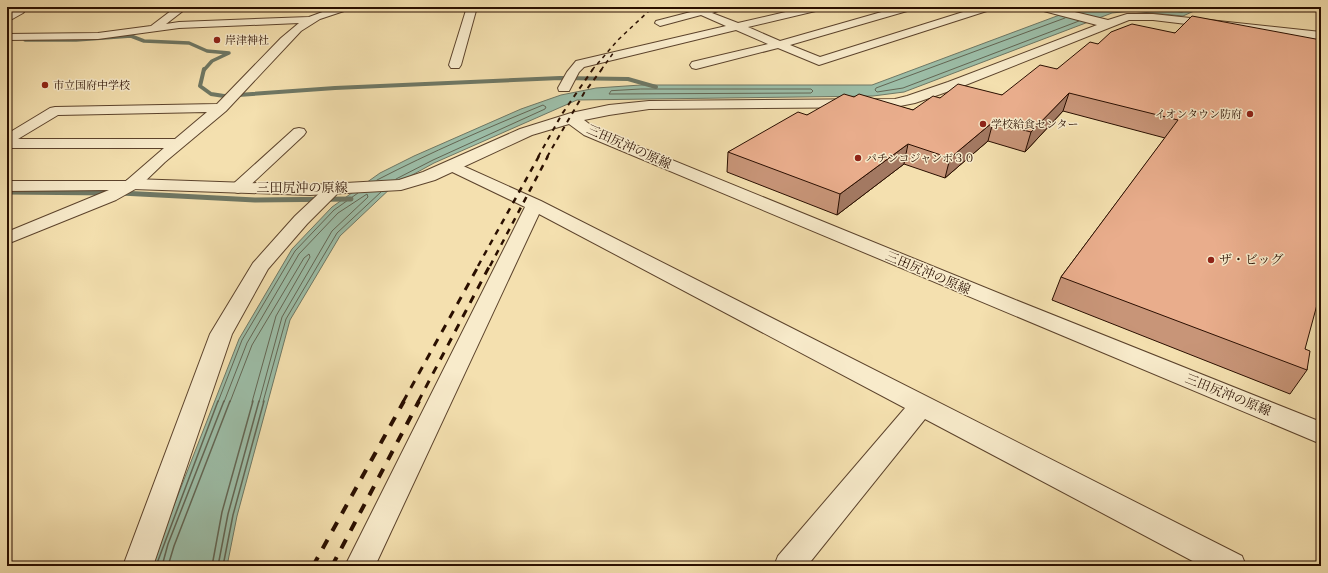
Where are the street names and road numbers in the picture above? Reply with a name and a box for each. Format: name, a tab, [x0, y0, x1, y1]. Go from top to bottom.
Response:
street label: 三田尻沖の原線	[584, 120, 674, 174]
street label: 三田尻沖の原線	[256, 179, 348, 197]
street label: 三田尻沖の原線	[883, 247, 973, 299]
street label: 三田尻沖の原線	[1182, 370, 1274, 420]

